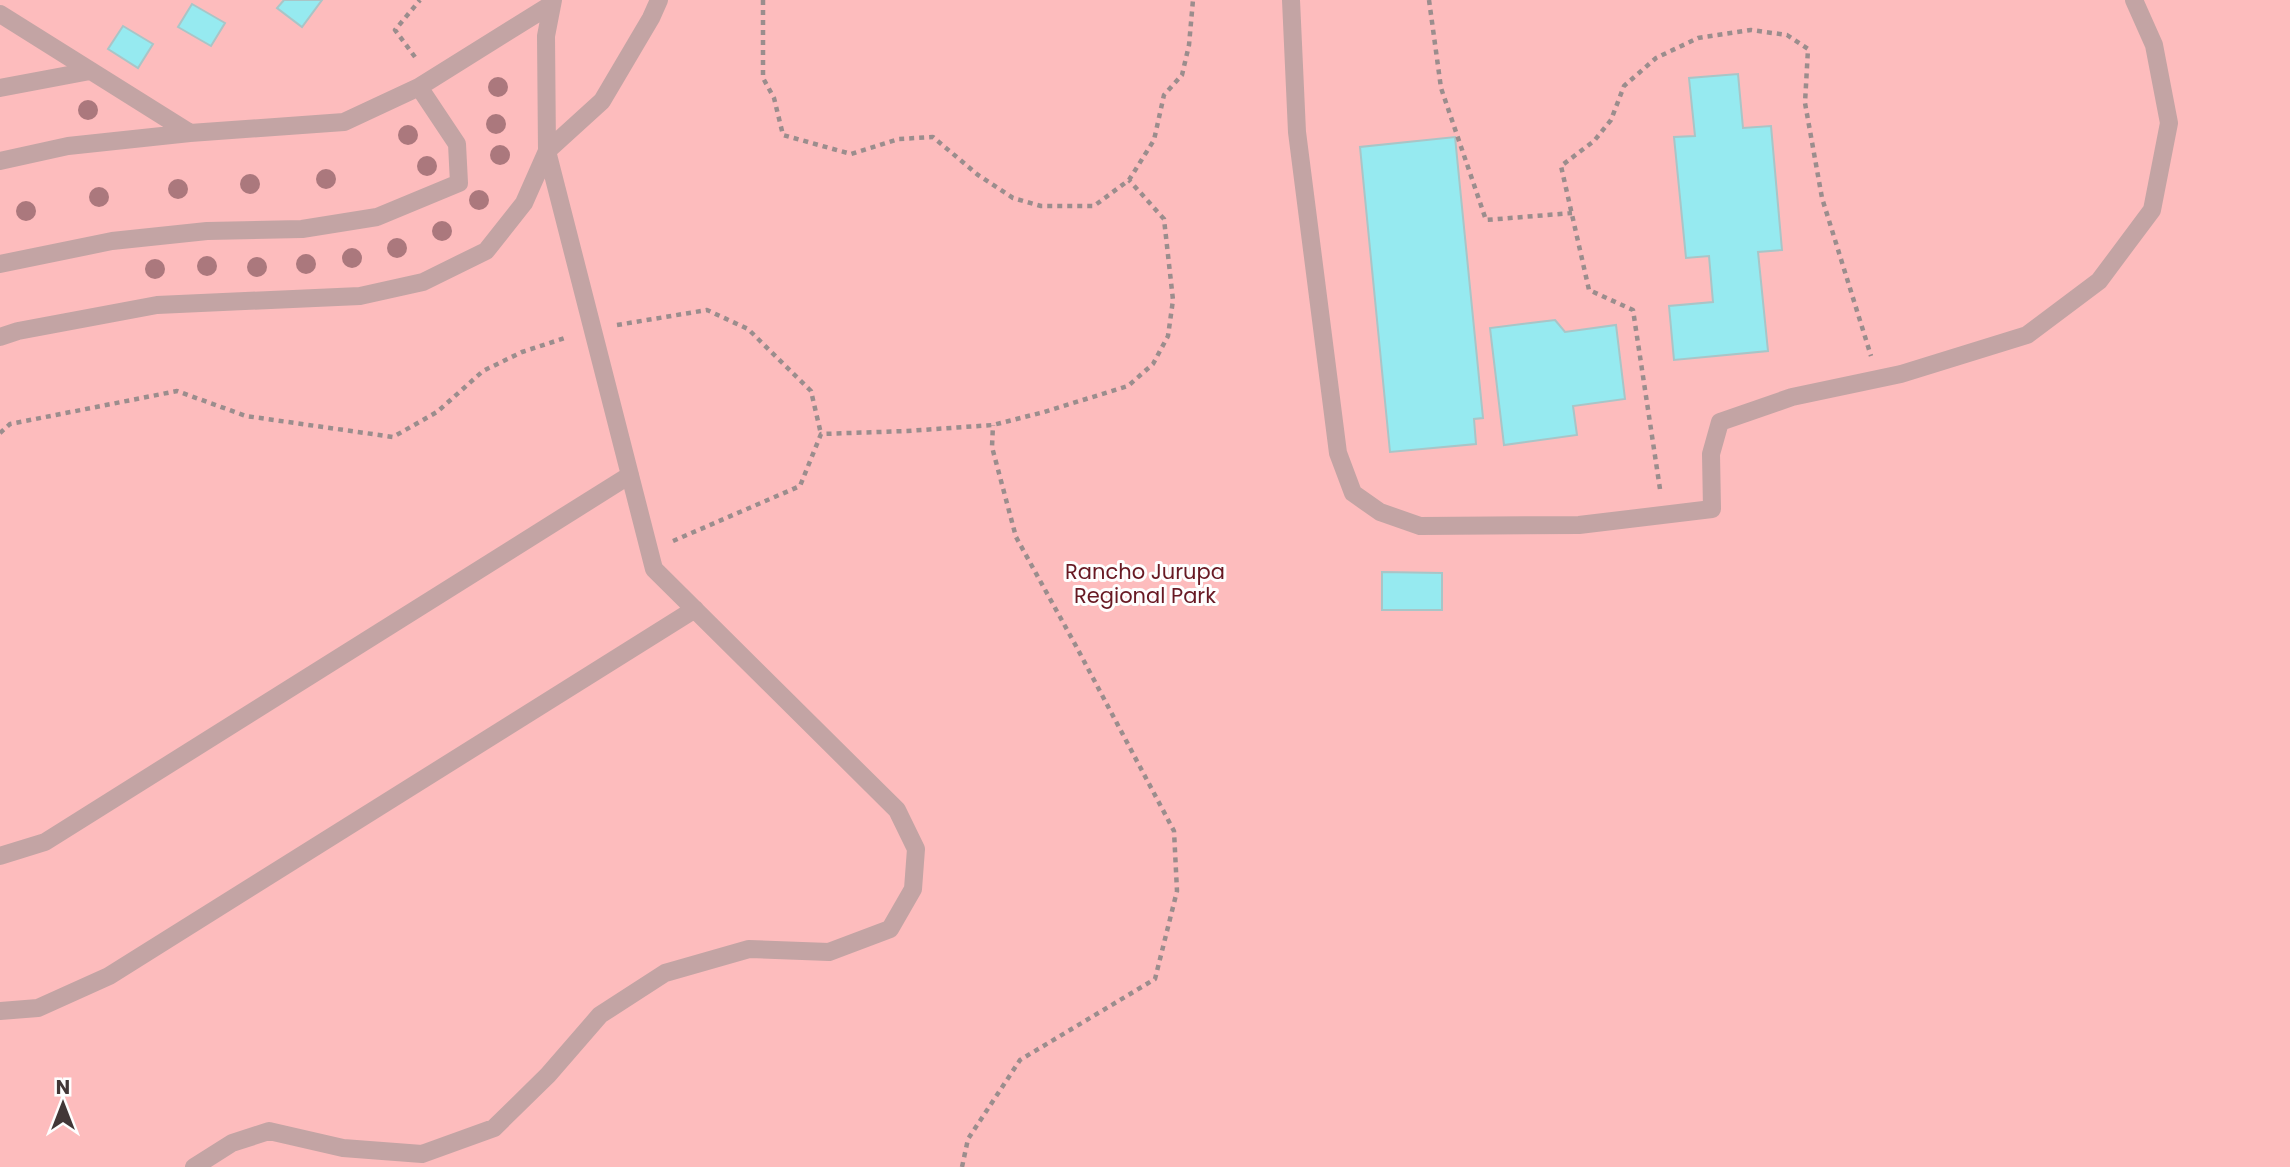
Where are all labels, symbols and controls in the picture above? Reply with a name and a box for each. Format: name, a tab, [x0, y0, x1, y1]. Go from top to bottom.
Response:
park label: Rancho Jurupa Regional Park	[1065, 557, 1225, 610]
north arrow	[28, 1069, 98, 1139]
text: N	[56, 1074, 70, 1101]

